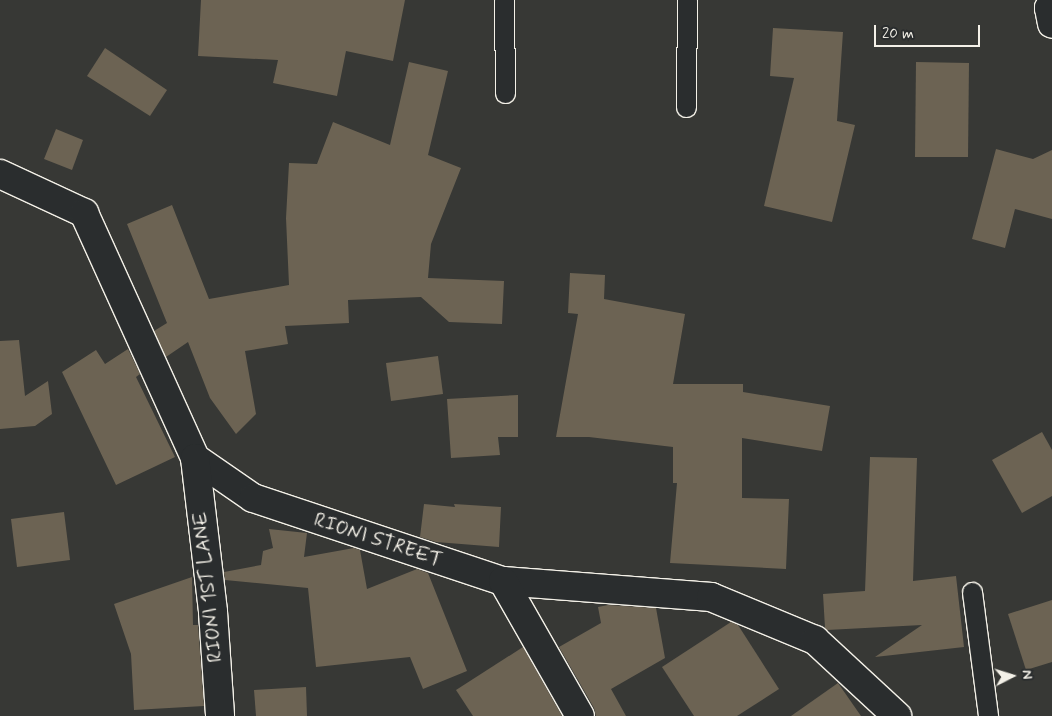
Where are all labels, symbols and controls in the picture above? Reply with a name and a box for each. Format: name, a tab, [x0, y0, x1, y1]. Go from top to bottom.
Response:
scale bar	[877, 15, 983, 47]
text: 20 m	[882, 24, 914, 44]
street label: RIONI STREET	[310, 508, 446, 572]
street label: RIONI 1ST LANE	[188, 510, 228, 664]
north arrow	[987, 651, 1037, 701]
text: N	[1018, 669, 1036, 680]

